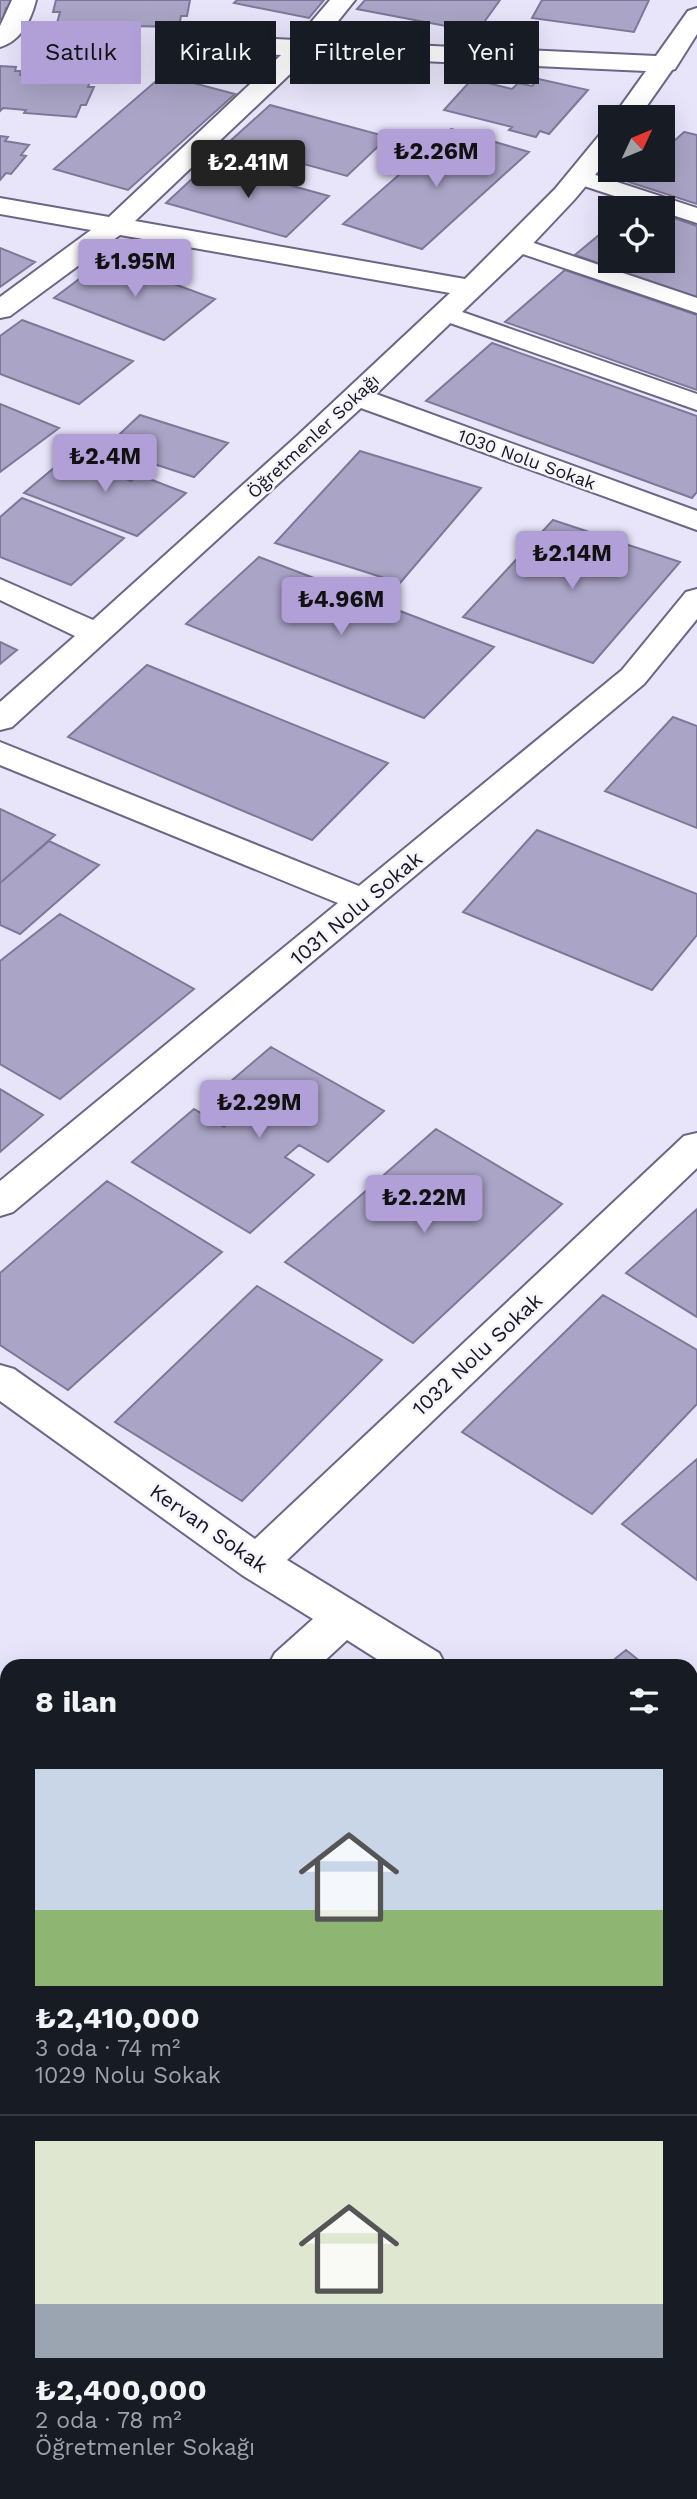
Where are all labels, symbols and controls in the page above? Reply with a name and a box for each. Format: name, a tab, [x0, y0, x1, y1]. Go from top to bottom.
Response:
chip: Satılık	[21, 21, 141, 84]
chip: Kiralık	[155, 21, 276, 84]
chip: Filtreler	[290, 21, 430, 84]
chip: Yeni	[444, 21, 539, 84]
north arrow	[598, 105, 676, 182]
map controls	[598, 105, 675, 273]
pin: ₺2.26M	[379, 130, 493, 189]
text: ₺2.26M	[393, 138, 479, 165]
pin: ₺2.41M	[191, 140, 305, 200]
text: ₺2.41M	[207, 149, 289, 176]
button: locate	[598, 196, 675, 273]
pin: ₺1.95M	[78, 240, 192, 299]
text: ₺1.95M	[94, 248, 176, 275]
street label: Öğretmenler Sokağı	[243, 370, 383, 502]
street label: 1030 Nolu Sokak	[455, 424, 599, 494]
pin: ₺2.4M	[56, 434, 154, 494]
text: ₺2.4M	[69, 443, 141, 470]
pin: ₺2.14M	[515, 532, 629, 591]
text: ₺2.14M	[532, 540, 612, 567]
pin: ₺4.96M	[284, 578, 398, 637]
text: ₺4.96M	[298, 586, 385, 613]
street label: 1031 Nolu Sokak	[285, 846, 427, 970]
pin: ₺2.29M	[202, 1080, 316, 1140]
text: ₺2.29M	[216, 1089, 302, 1116]
pin: ₺2.22M	[367, 1176, 481, 1235]
text: ₺2.22M	[381, 1184, 467, 1211]
street label: 1032 Nolu Sokak	[407, 1287, 547, 1421]
street label: Kervan Sokak	[145, 1478, 273, 1578]
icon: filters	[625, 1682, 663, 1720]
text: 8 ilan	[35, 1684, 117, 1719]
icon: home	[286, 1814, 412, 1940]
text: ₺2,410,000	[35, 2000, 200, 2035]
text: 3 oda · 74 m²	[35, 2035, 181, 2062]
text: 1029 Nolu Sokak	[35, 2062, 221, 2089]
icon: home	[286, 2186, 412, 2312]
text: ₺2,400,000	[35, 2372, 207, 2407]
text: 2 oda · 78 m²	[35, 2407, 182, 2434]
text: Öğretmenler Sokağı	[35, 2434, 255, 2461]

